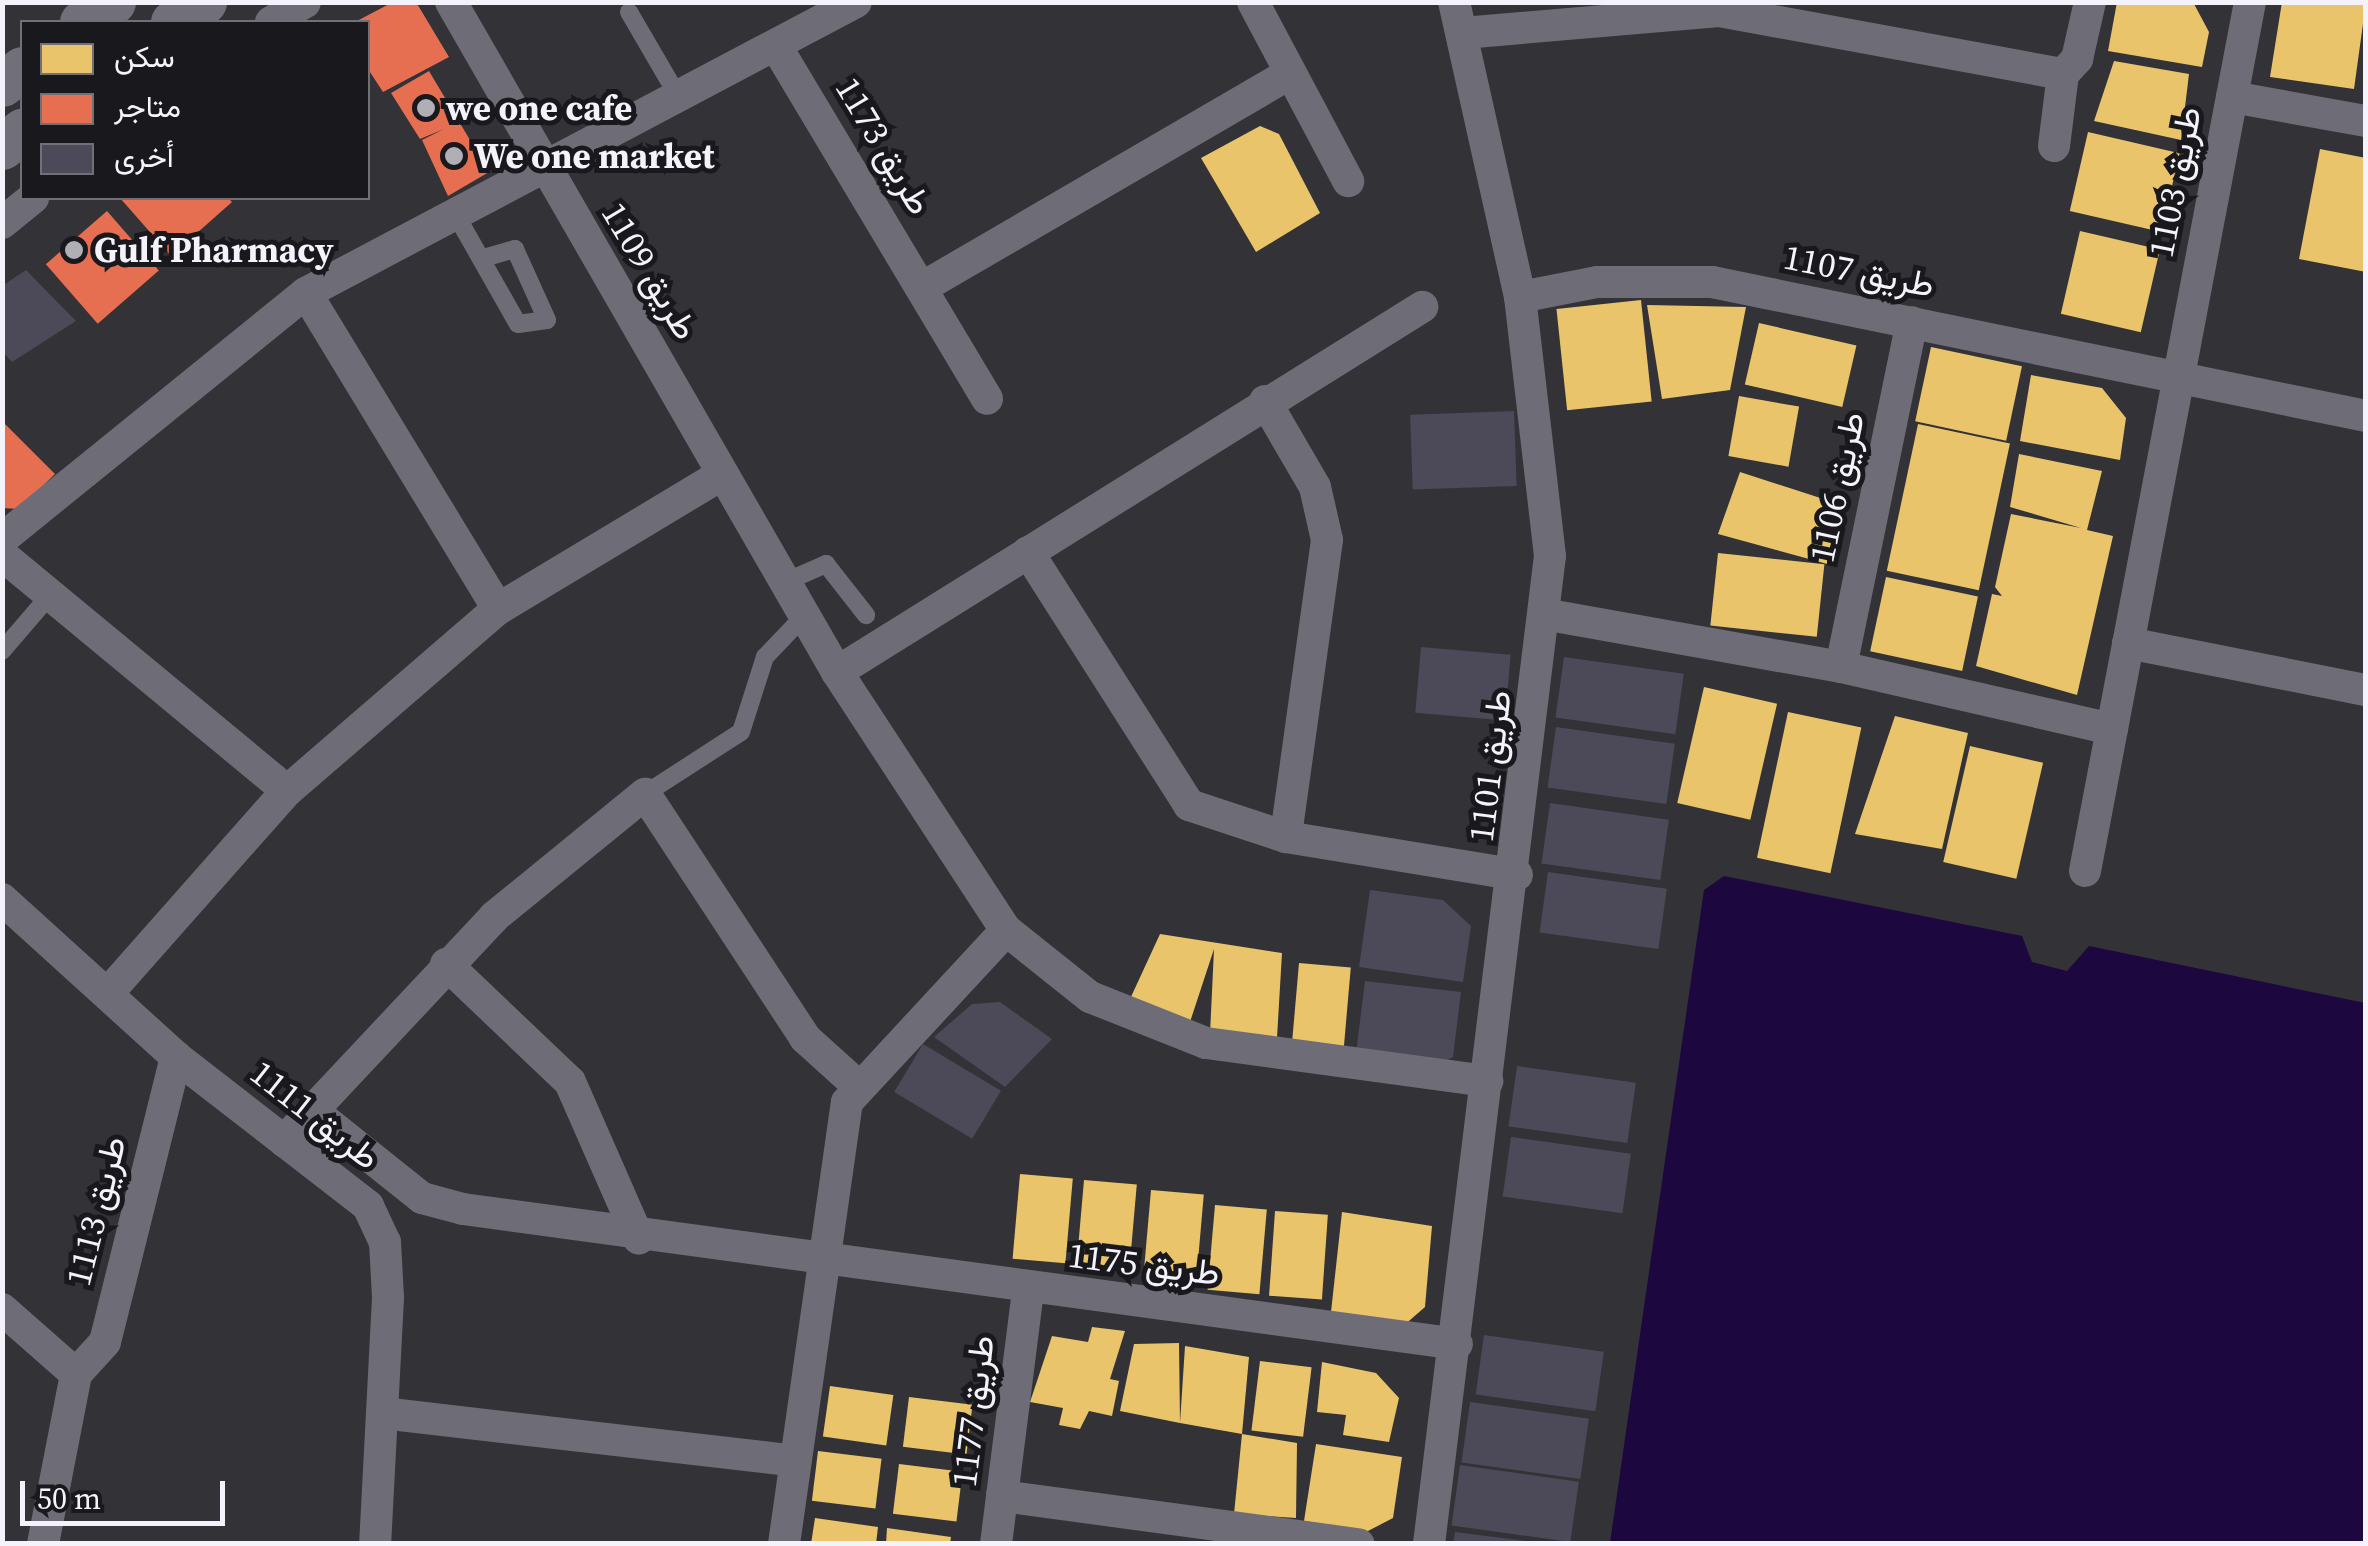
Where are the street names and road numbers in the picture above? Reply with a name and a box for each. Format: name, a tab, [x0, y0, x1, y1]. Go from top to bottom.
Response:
street label: طريق 1173	[827, 70, 941, 222]
street label: طريق 1103	[2140, 103, 2210, 261]
street label: طريق 1109	[593, 195, 707, 347]
street label: طريق 1107	[1780, 236, 1938, 306]
street label: طريق 1106	[1801, 408, 1873, 566]
street label: طريق 1101	[1460, 688, 1520, 844]
street label: طريق 1111	[242, 1052, 388, 1178]
street label: طريق 1113	[57, 1132, 135, 1290]
street label: طريق 1175	[1066, 1234, 1222, 1294]
street label: طريق 1177	[943, 1333, 1003, 1489]

